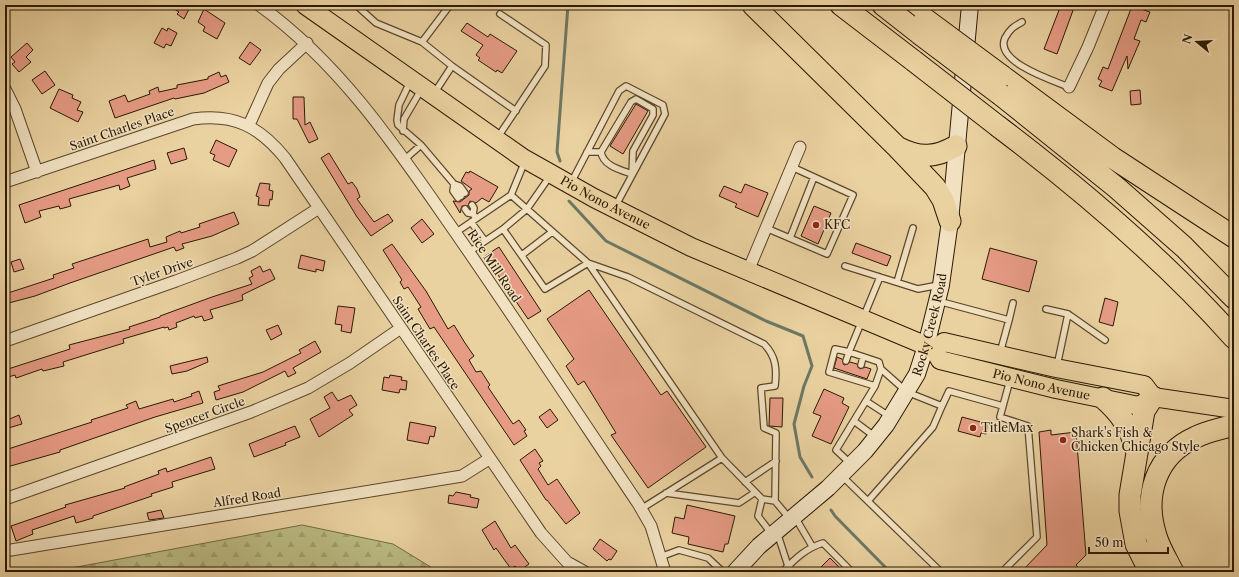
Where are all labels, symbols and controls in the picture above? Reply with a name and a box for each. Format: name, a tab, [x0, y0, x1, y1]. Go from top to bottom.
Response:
north arrow	[1177, 22, 1217, 62]
text: N	[1179, 32, 1196, 46]
street label: Saint Charles Place	[68, 103, 176, 153]
street label: Pio Nono Avenue	[558, 173, 653, 232]
place label: KFC	[824, 217, 850, 232]
marker: KFC	[811, 220, 821, 230]
street label: Rice Mill Road	[465, 227, 525, 305]
street label: Tyler Drive	[129, 254, 195, 289]
street label: Rocky Creek Road	[909, 272, 950, 378]
street label: Saint Charles Place	[390, 293, 463, 393]
street label: Pio Nono Avenue	[991, 366, 1092, 403]
street label: Spencer Circle	[163, 393, 247, 436]
place label: TitleMax	[981, 420, 1033, 435]
marker: TitleMax	[968, 423, 978, 433]
place label: Shark's Fish & Chicken Chicago Style	[1071, 425, 1200, 454]
marker: Shark's Fish & Chicken Chicago Style	[1058, 435, 1068, 445]
street label: Alfred Road	[211, 485, 283, 510]
scale bar	[1089, 529, 1168, 555]
text: 50 m	[1095, 535, 1124, 550]

